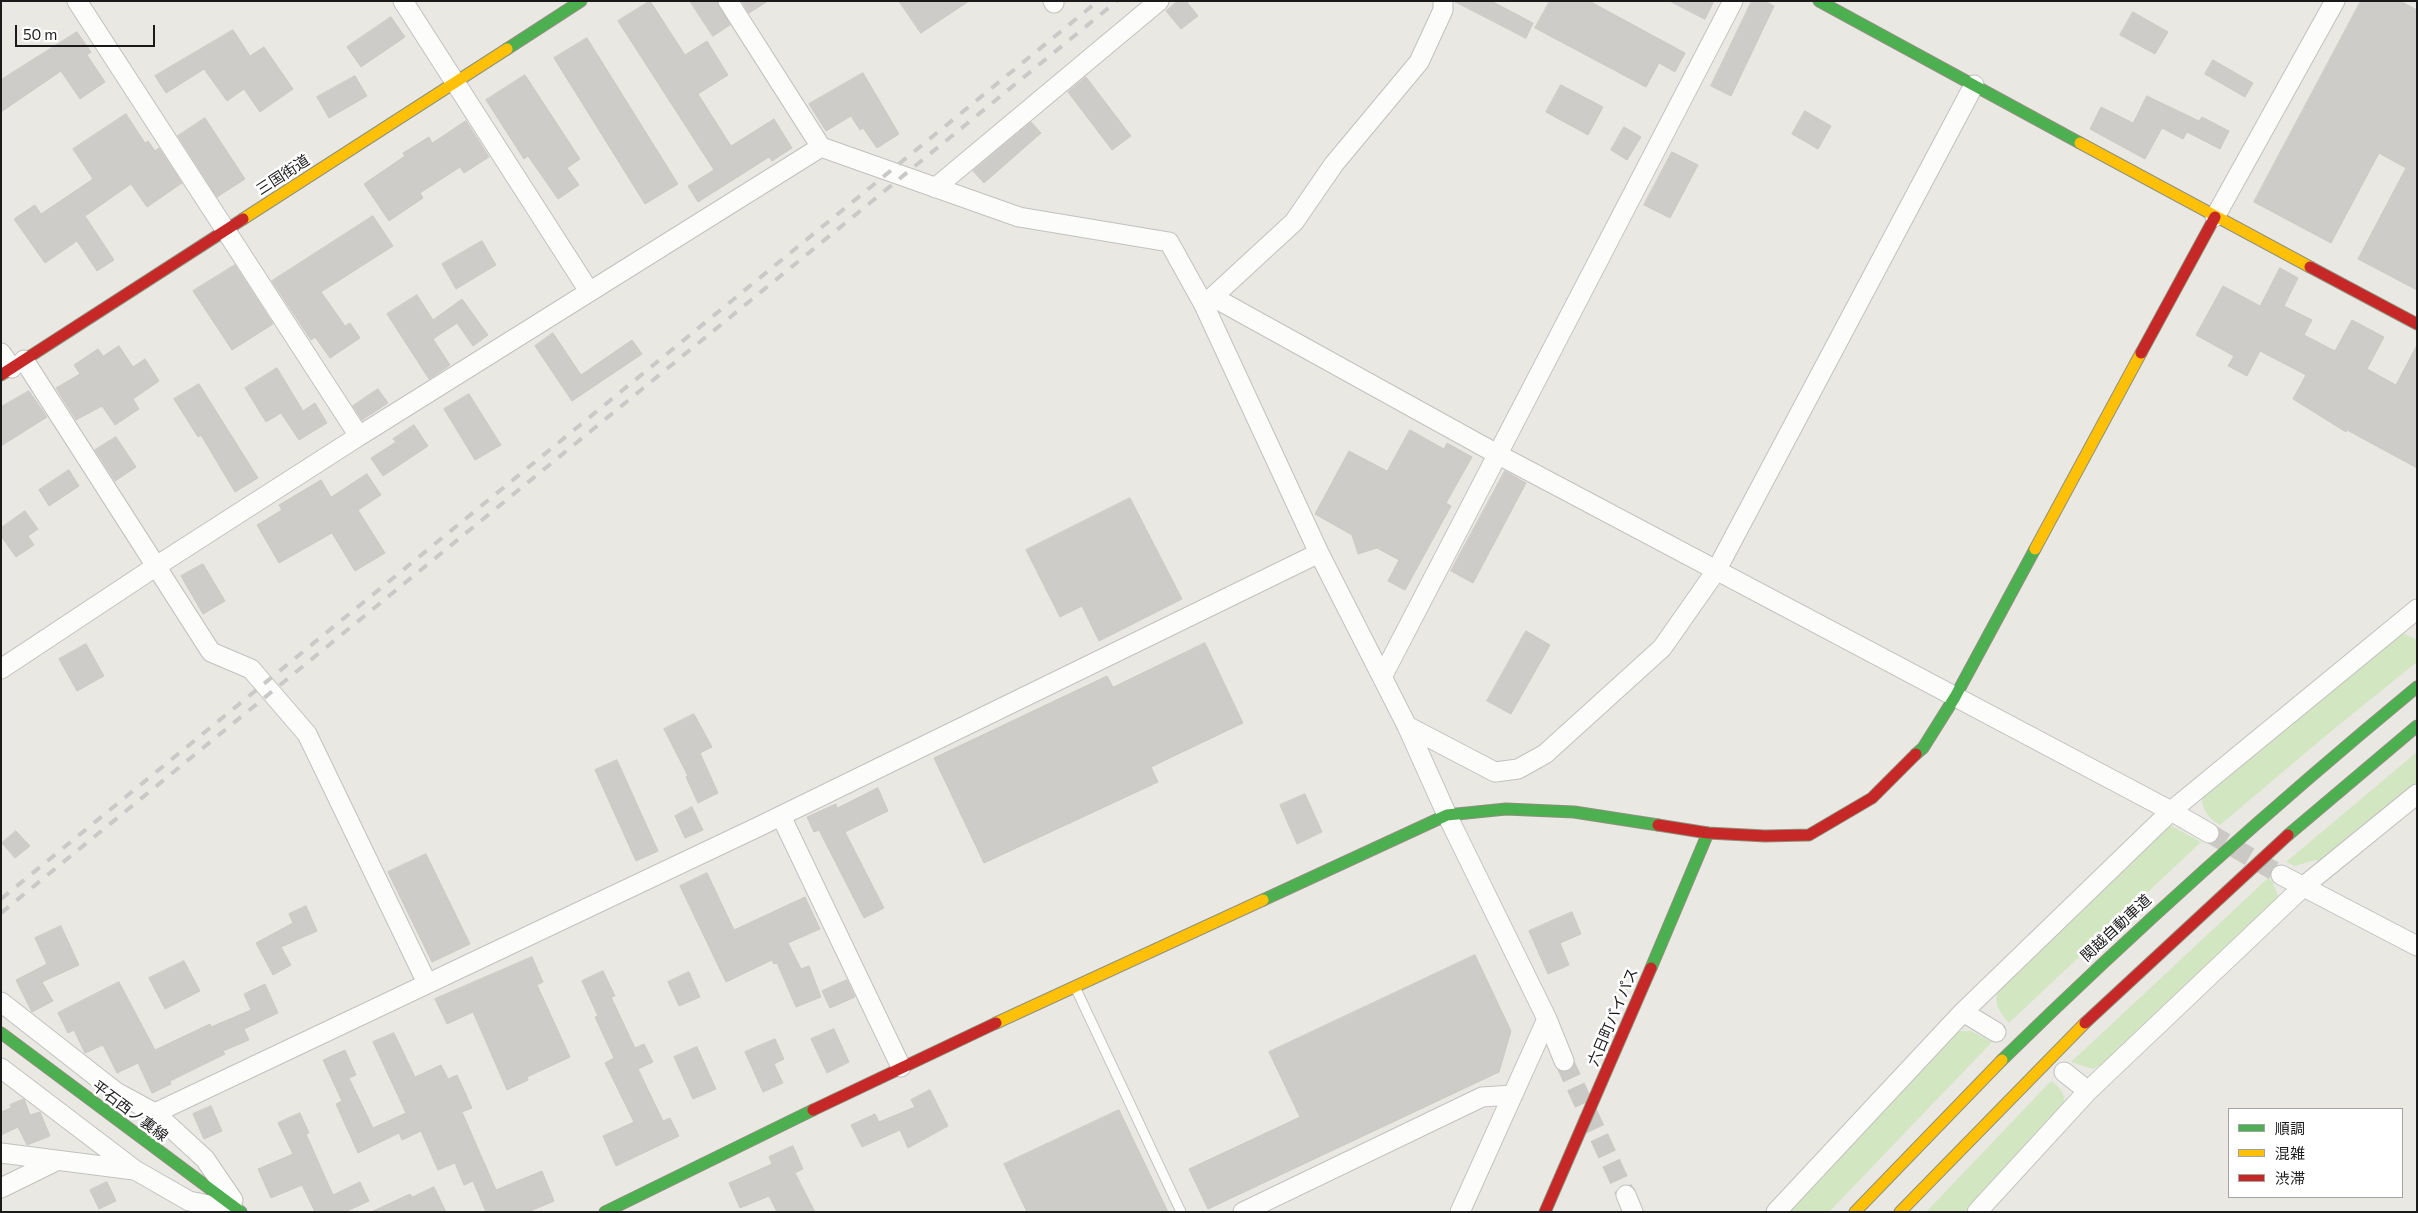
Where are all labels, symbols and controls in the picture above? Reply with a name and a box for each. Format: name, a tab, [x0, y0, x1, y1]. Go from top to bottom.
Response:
scale bar	[18, 15, 158, 47]
text: 50 m	[23, 25, 57, 43]
street label: 三国街道	[253, 151, 313, 199]
street label: 関越自動車道	[2077, 891, 2155, 965]
street label: 六日町バイパス	[1584, 965, 1642, 1069]
street label: 平石西ノ裏線	[89, 1077, 171, 1145]
legend	[2228, 1108, 2403, 1198]
text: 順調	[2275, 1119, 2305, 1137]
text: 混雑	[2275, 1144, 2305, 1162]
text: 渋滞	[2275, 1169, 2305, 1187]

